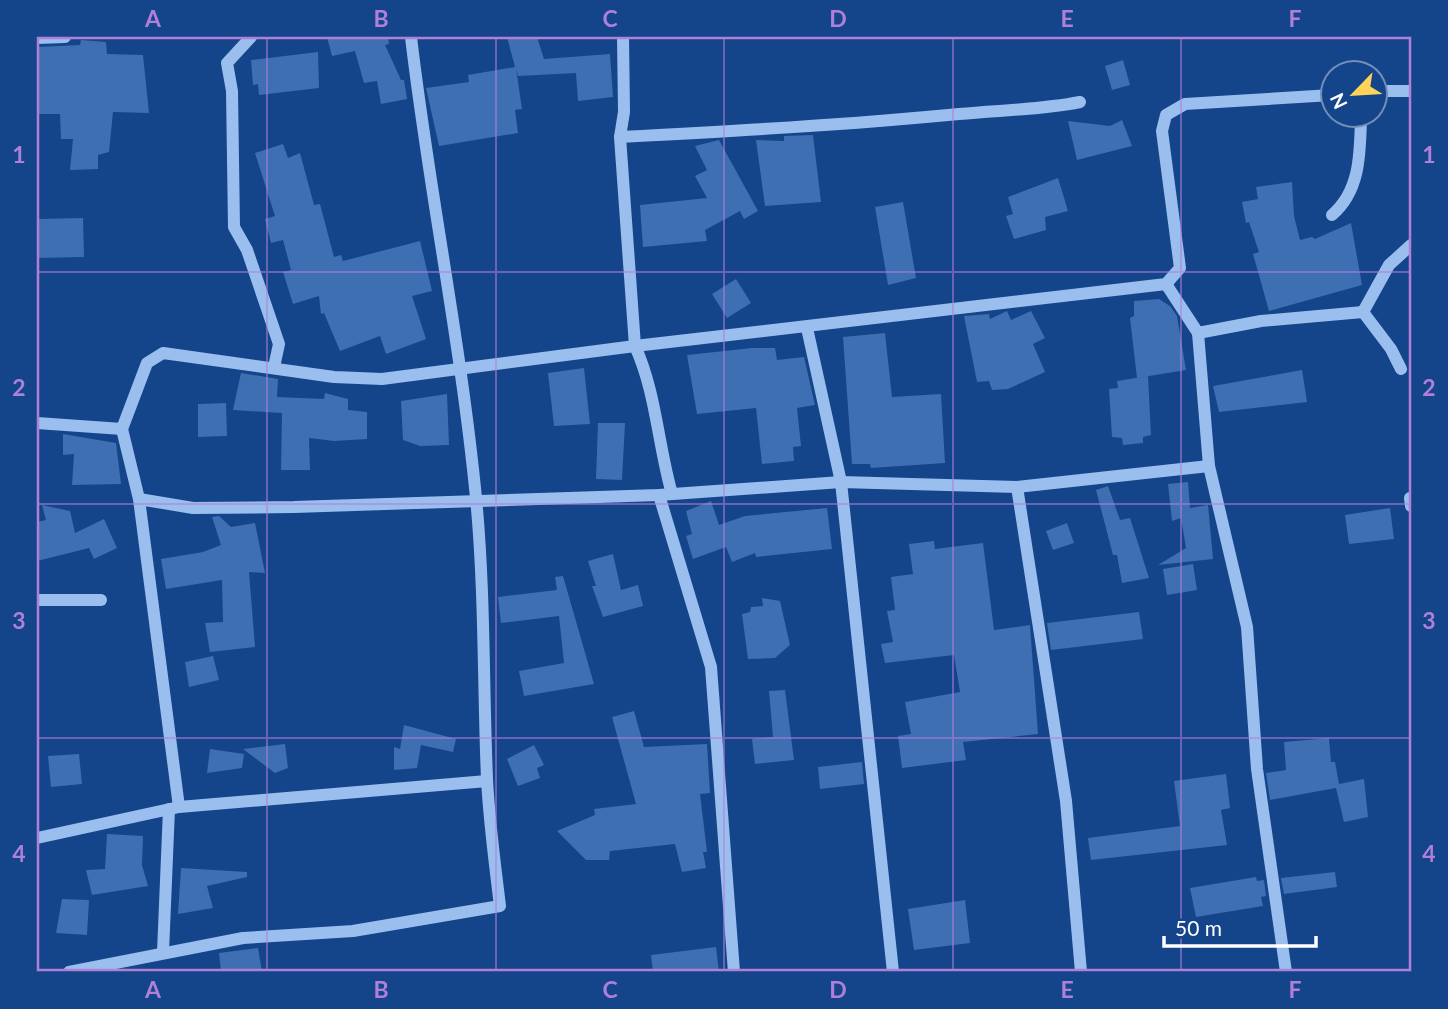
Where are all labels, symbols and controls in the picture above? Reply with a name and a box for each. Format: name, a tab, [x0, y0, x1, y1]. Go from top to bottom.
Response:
text: A	[144, 4, 162, 32]
text: B	[373, 4, 389, 32]
text: C	[602, 4, 618, 32]
text: D	[829, 4, 847, 32]
text: E	[1060, 4, 1074, 32]
text: F	[1288, 4, 1302, 32]
north arrow	[1318, 60, 1388, 130]
text: N	[1325, 90, 1352, 113]
text: 1	[12, 140, 26, 168]
text: 1	[1422, 140, 1436, 168]
text: 2	[12, 373, 26, 401]
text: 2	[1422, 373, 1436, 401]
text: 3	[12, 606, 26, 634]
text: 3	[1422, 606, 1436, 634]
text: 4	[12, 839, 26, 867]
text: 4	[1422, 839, 1436, 867]
scale bar	[1164, 904, 1317, 948]
text: 50 m	[1175, 915, 1222, 940]
text: A	[144, 975, 162, 1003]
text: B	[373, 975, 389, 1003]
text: C	[602, 975, 618, 1003]
text: D	[829, 975, 847, 1003]
text: E	[1060, 975, 1074, 1003]
text: F	[1288, 975, 1302, 1003]

